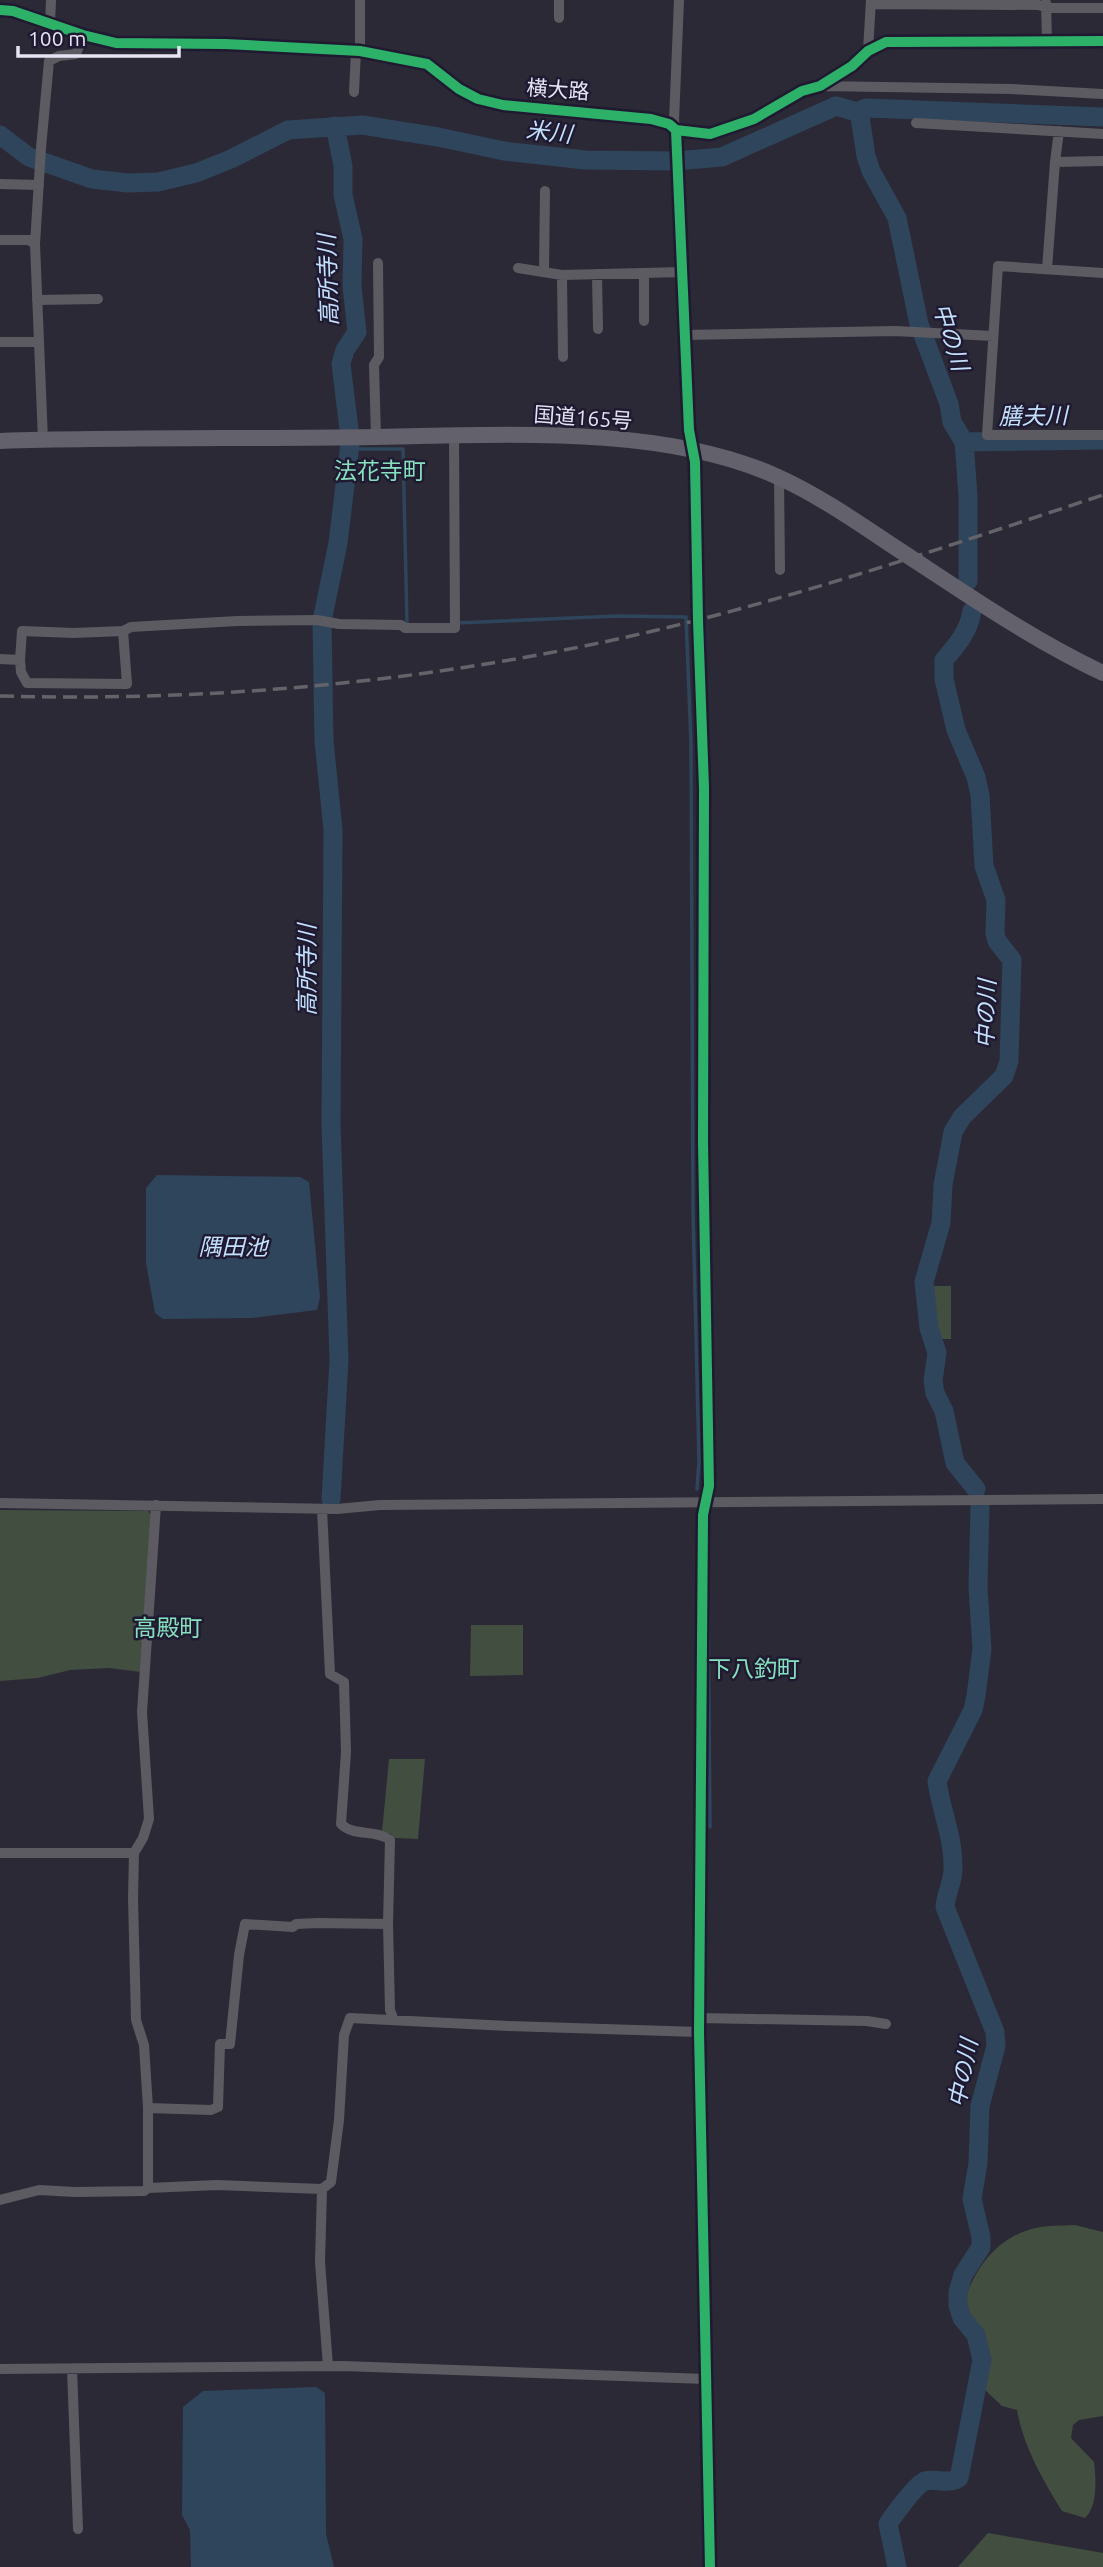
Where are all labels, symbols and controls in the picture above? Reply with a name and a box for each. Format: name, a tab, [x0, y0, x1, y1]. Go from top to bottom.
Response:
scale bar	[18, 14, 178, 58]
text: 100 m	[28, 26, 86, 50]
street label: 横大路	[526, 75, 590, 103]
water label: 米川	[525, 117, 576, 147]
water label: 高所寺川	[313, 231, 342, 326]
water label: 中の川	[929, 300, 974, 376]
street label: 国道165号	[533, 402, 633, 432]
water label: 膳夫川	[998, 402, 1071, 429]
district label: 法花寺町	[334, 458, 426, 483]
water label: 高所寺川	[294, 921, 319, 1016]
water label: 中の川	[972, 976, 999, 1049]
water label: 隅田池	[199, 1234, 270, 1259]
district label: 高殿町	[134, 1615, 203, 1640]
district label: 下八釣町	[708, 1656, 800, 1681]
water label: 中の川	[944, 2034, 982, 2109]

